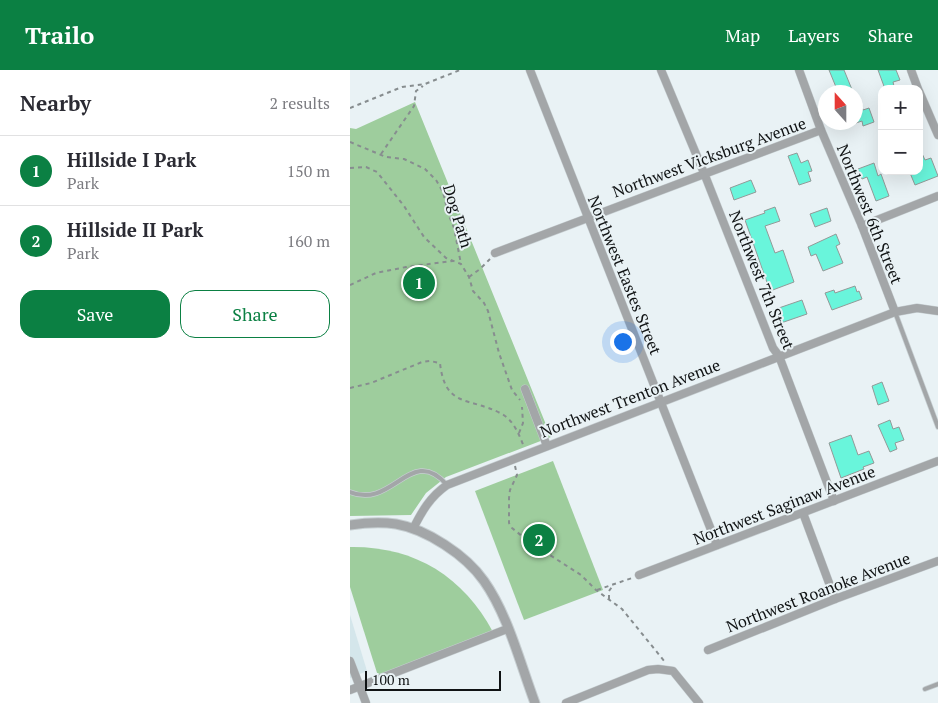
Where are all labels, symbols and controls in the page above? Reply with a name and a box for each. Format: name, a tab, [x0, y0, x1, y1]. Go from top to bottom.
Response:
text: Trailo	[25, 19, 94, 51]
text: Map	[725, 23, 760, 47]
text: Layers	[788, 23, 840, 47]
text: Share	[868, 23, 913, 47]
north arrow	[818, 85, 863, 130]
map controls	[878, 85, 923, 175]
button: +	[878, 85, 923, 130]
text: Nearby	[20, 89, 91, 117]
text: 2 results	[270, 92, 330, 114]
street label: Northwest Vicksburg Avenue	[609, 112, 809, 202]
button: −	[878, 130, 923, 175]
street label: Northwest 6th Street	[832, 141, 908, 287]
text: Hillside I Park	[67, 147, 196, 172]
text: 1	[31, 160, 41, 182]
text: 150 m	[287, 160, 330, 182]
text: Park	[67, 172, 99, 194]
street label: Dog Path	[438, 182, 478, 251]
street label: Northwest Eastes Street	[583, 192, 667, 358]
street label: Northwest 7th Street	[724, 207, 800, 353]
text: Hillside II Park	[67, 217, 203, 242]
text: 2	[31, 230, 41, 252]
text: 160 m	[287, 230, 330, 252]
text: Park	[67, 242, 99, 264]
pin: 1	[403, 264, 435, 302]
button: Save	[20, 290, 170, 338]
button: Share	[180, 290, 330, 338]
your location	[610, 329, 636, 355]
street label: Northwest Trenton Avenue	[537, 353, 723, 443]
street label: Northwest Saginaw Avenue	[690, 460, 878, 550]
pin: 2	[523, 521, 555, 559]
street label: Northwest Roanoke Avenue	[723, 547, 913, 637]
scale bar	[365, 668, 501, 691]
text: 100 m	[372, 670, 410, 689]

